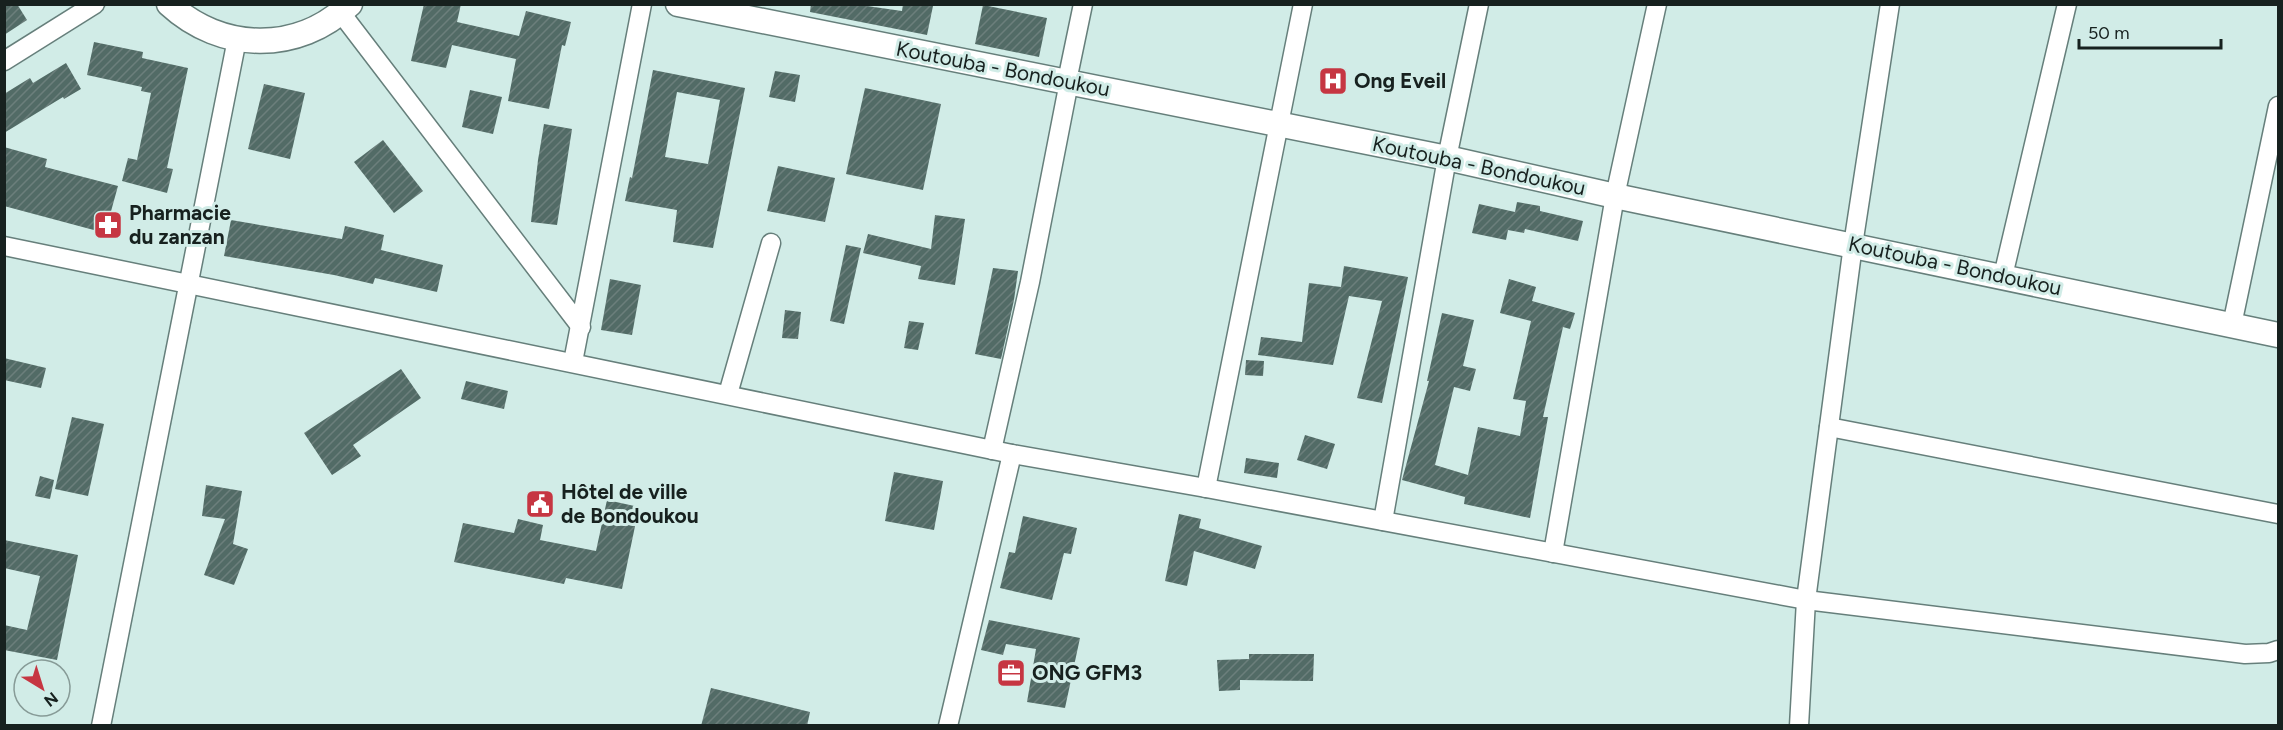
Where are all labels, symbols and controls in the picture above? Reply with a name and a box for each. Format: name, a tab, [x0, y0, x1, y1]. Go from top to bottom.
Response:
scale bar	[2079, 12, 2222, 50]
text: 50 m	[2088, 22, 2130, 44]
street label: Koutouba - Bondoukou	[894, 36, 1112, 102]
hospital icon: Ong Eveil	[1317, 65, 1349, 97]
place label: Ong Eveil	[1354, 68, 1446, 93]
street label: Koutouba - Bondoukou	[1370, 131, 1588, 200]
place label: Pharmacie du zanzan	[129, 200, 231, 249]
pharmacy icon: Pharmacie du zanzan	[92, 209, 124, 241]
street label: Koutouba - Bondoukou	[1846, 231, 2064, 300]
place label: Hôtel de ville de Bondoukou	[561, 479, 699, 528]
public building icon: Hôtel de ville de Bondoukou	[524, 488, 556, 520]
office icon: ONG GFM3	[995, 657, 1027, 689]
north arrow	[12, 658, 72, 718]
place label: ONG GFM3	[1032, 660, 1142, 685]
text: N	[40, 688, 62, 711]

